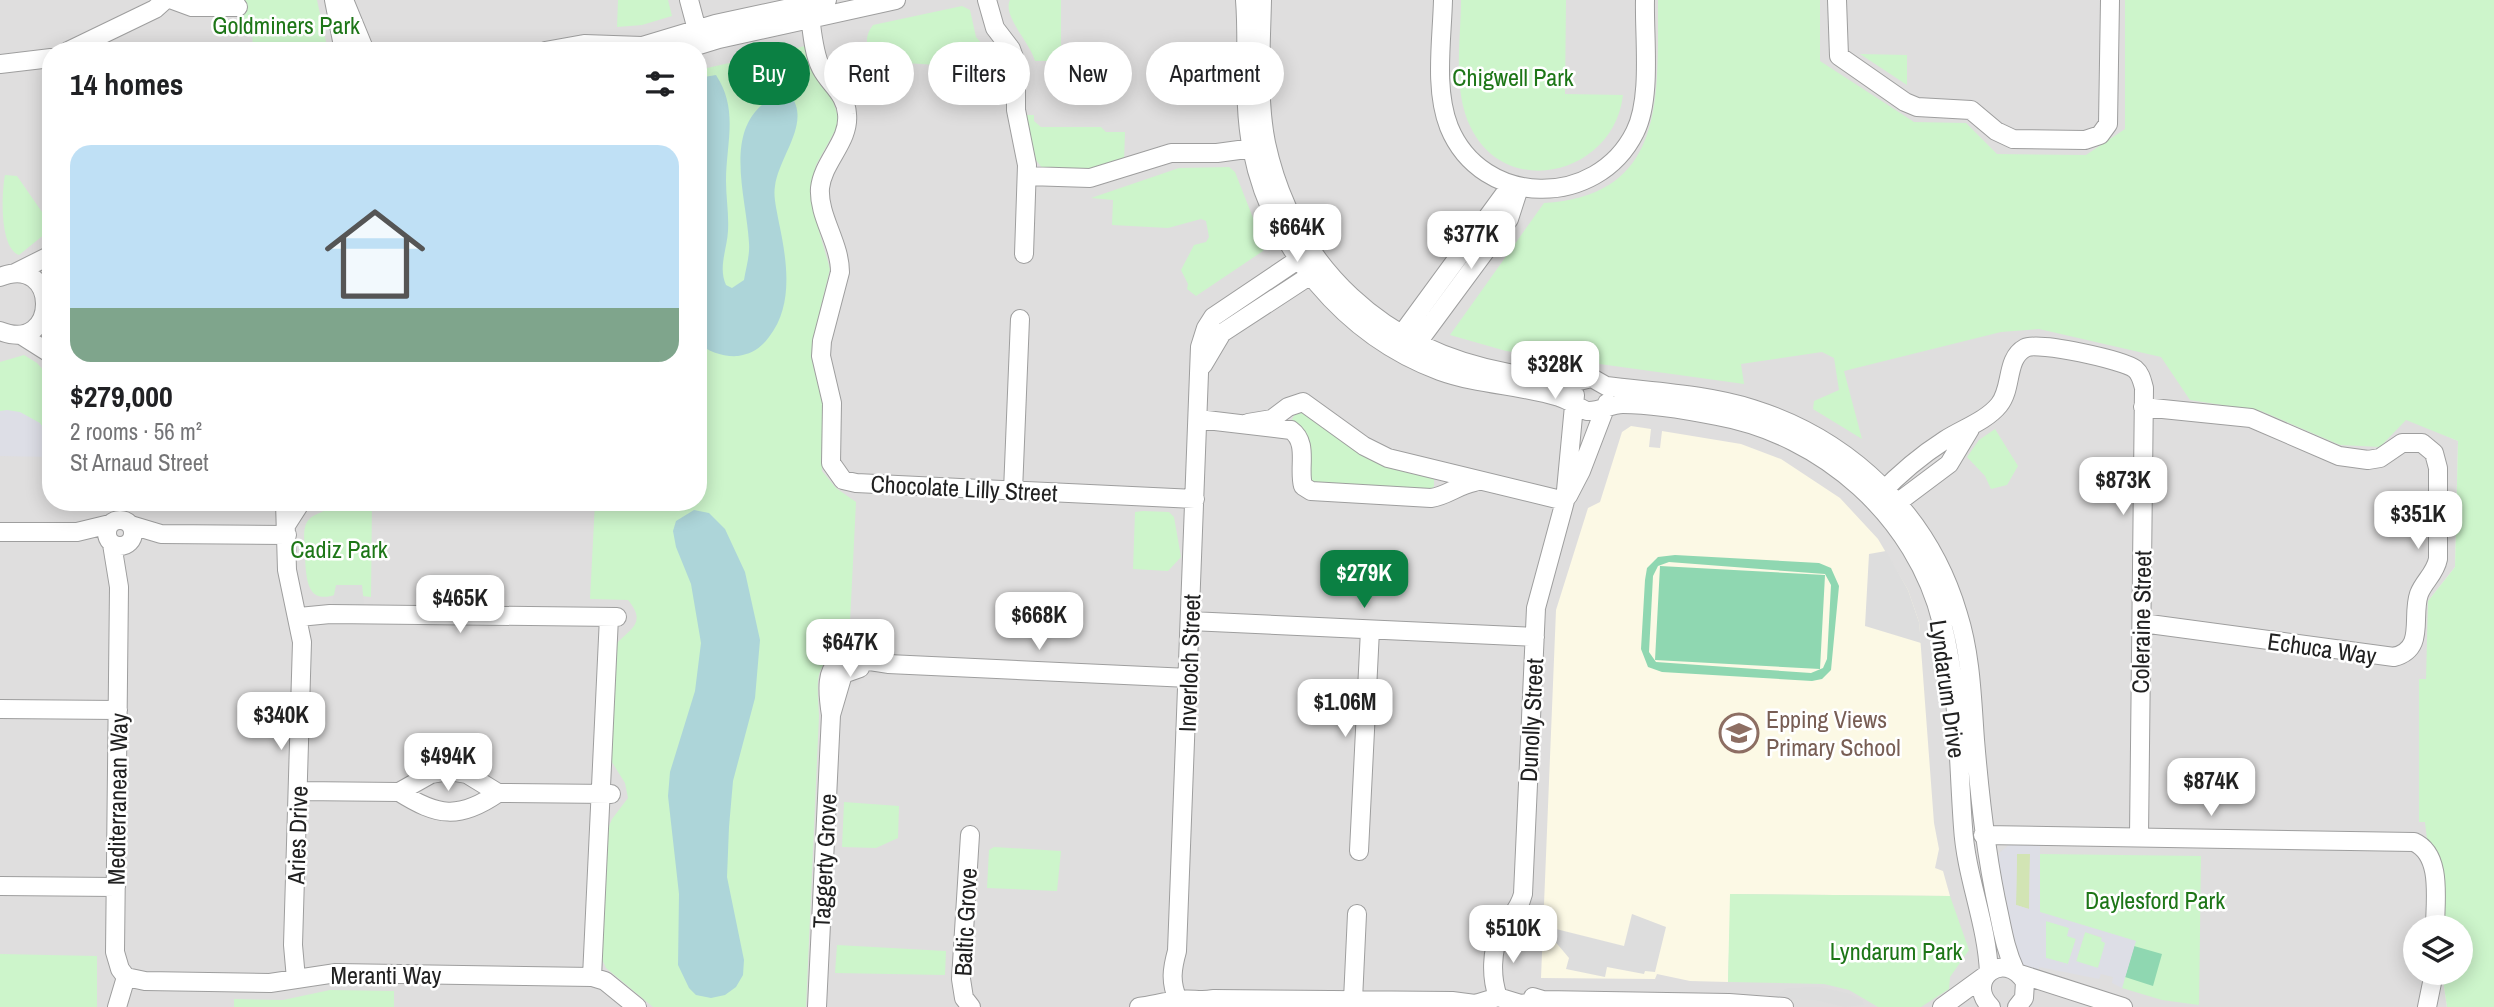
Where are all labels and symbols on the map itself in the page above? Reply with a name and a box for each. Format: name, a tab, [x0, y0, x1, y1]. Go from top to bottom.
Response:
park label: Goldminers Park	[212, 9, 360, 41]
park label: Chigwell Park	[1452, 61, 1574, 93]
pin: $664K	[1248, 204, 1346, 264]
pin: $377K	[1422, 212, 1520, 271]
pin: $328K	[1506, 342, 1604, 401]
pin: $873K	[2074, 458, 2172, 517]
street label: Chocolate Lilly Street	[870, 467, 1059, 509]
pin: $351K	[2369, 491, 2467, 551]
park label: Cadiz Park	[290, 533, 388, 565]
pin: $279K	[1315, 550, 1413, 610]
street label: Coleraine Street	[2124, 550, 2158, 694]
pin: $465K	[411, 576, 509, 635]
pin: $668K	[990, 592, 1088, 652]
street label: Inverloch Street	[1171, 593, 1207, 732]
street label: Lyndarum Drive	[1922, 618, 1974, 760]
pin: $647K	[801, 620, 899, 679]
street label: Echuca Way	[2265, 625, 2379, 672]
street label: Dunolly Street	[1512, 657, 1550, 783]
pin: $1.06M	[1288, 680, 1402, 739]
pin: $340K	[232, 692, 330, 752]
place label: Epping Views Primary School	[1766, 703, 1901, 763]
school or university icon: Epping Views Primary School	[1718, 712, 1760, 754]
street label: Mediterranean Way	[100, 713, 135, 885]
pin: $494K	[399, 734, 497, 793]
pin: $874K	[2162, 758, 2260, 818]
street label: Aries Drive	[279, 785, 315, 886]
street label: Taggerty Grove	[804, 793, 844, 929]
street label: Baltic Grove	[946, 867, 984, 977]
park label: Daylesford Park	[2085, 884, 2225, 916]
pin: $510K	[1464, 906, 1562, 965]
park label: Lyndarum Park	[1830, 935, 1963, 967]
street label: Meranti Way	[331, 959, 442, 991]

